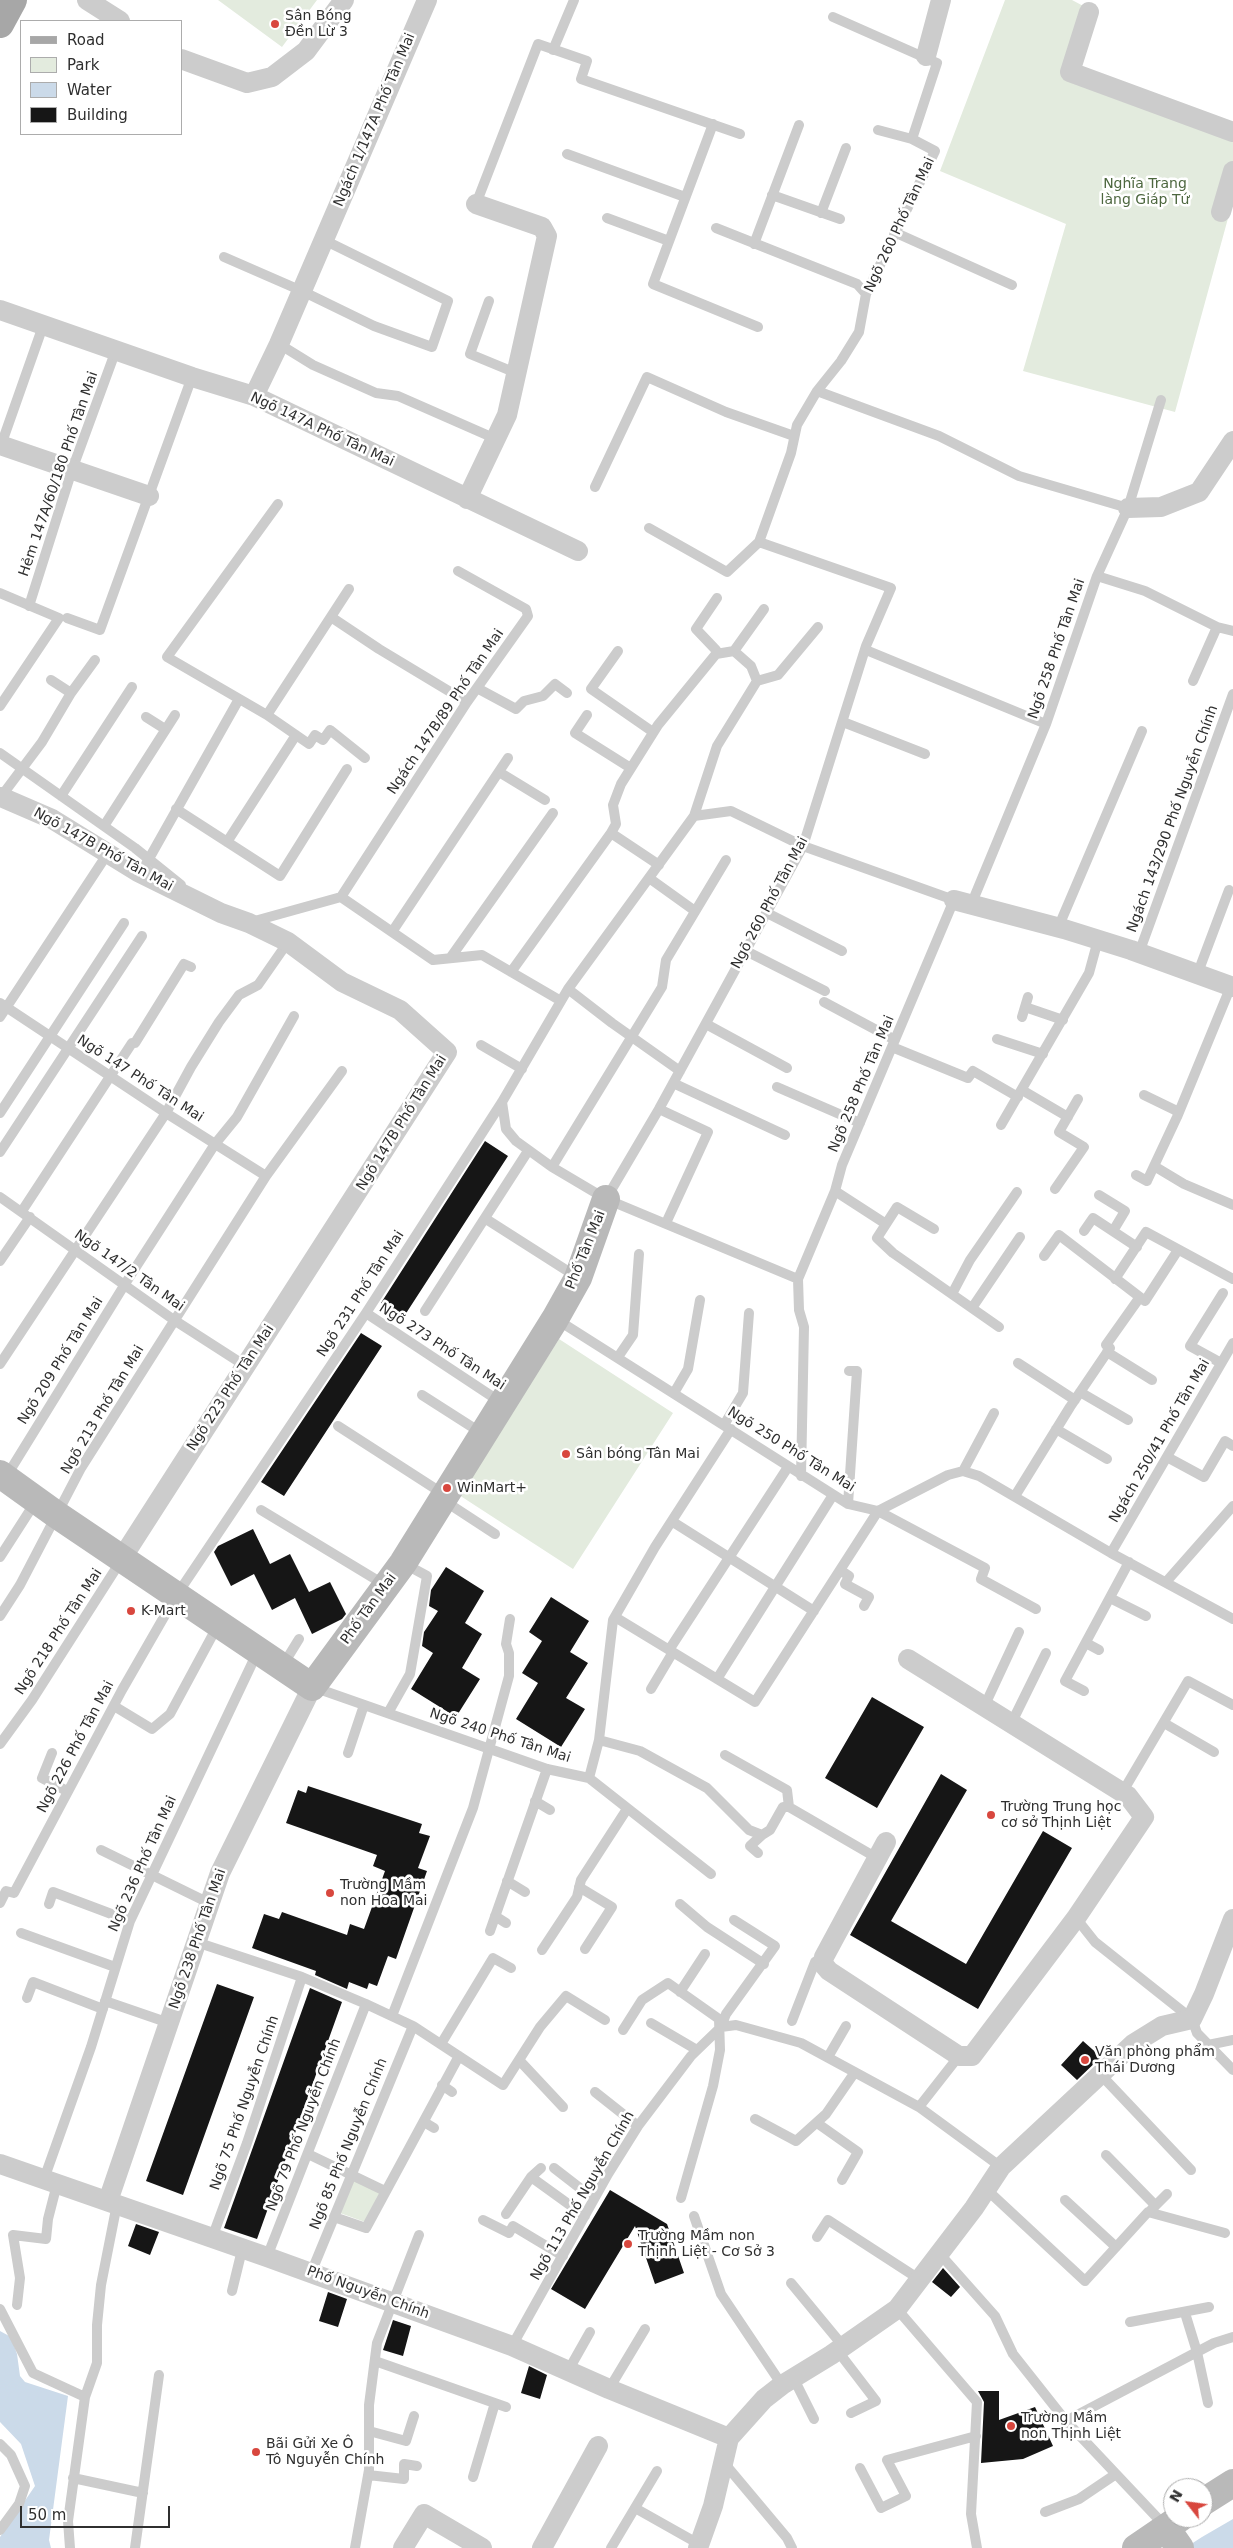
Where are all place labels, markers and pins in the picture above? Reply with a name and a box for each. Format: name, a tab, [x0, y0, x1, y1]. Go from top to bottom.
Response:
place label: Sân Bóng Đền Lừ 3	[285, 8, 352, 40]
marker: Sân Bóng Đền Lừ 3	[269, 18, 281, 30]
place label: Sân bóng Tân Mai	[576, 1446, 700, 1462]
marker: Sân bóng Tân Mai	[560, 1448, 572, 1460]
place label: WinMart+	[457, 1480, 527, 1496]
marker: WinMart+	[441, 1482, 453, 1494]
place label: K-Mart	[141, 1603, 186, 1619]
marker: K-Mart	[125, 1605, 137, 1617]
place label: Trường Trung học cơ sở Thịnh Liệt	[1001, 1799, 1121, 1831]
marker: Trường Trung học cơ sở Thịnh Liệt	[985, 1809, 997, 1821]
place label: Trường Mầm non Hoa Mai	[340, 1877, 427, 1910]
marker: Trường Mầm non Hoa Mai	[324, 1887, 336, 1899]
place label: Văn phòng phẩm Thái Dương	[1095, 2044, 1215, 2076]
marker: Văn phòng phẩm Thái Dương	[1079, 2054, 1091, 2066]
place label: Trường Mầm non Thịnh Liệt - Cơ Sở 3	[638, 2228, 775, 2260]
marker: Trường Mầm non Thịnh Liệt - Cơ Sở 3	[622, 2238, 634, 2250]
place label: Trường Mầm non Thịnh Liệt	[1021, 2410, 1121, 2442]
marker: Trường Mầm non Thịnh Liệt	[1005, 2420, 1017, 2432]
place label: Bãi Gửi Xe Ô Tô Nguyễn Chính	[266, 2436, 384, 2468]
marker: Bãi Gửi Xe Ô Tô Nguyễn Chính	[250, 2446, 262, 2458]

